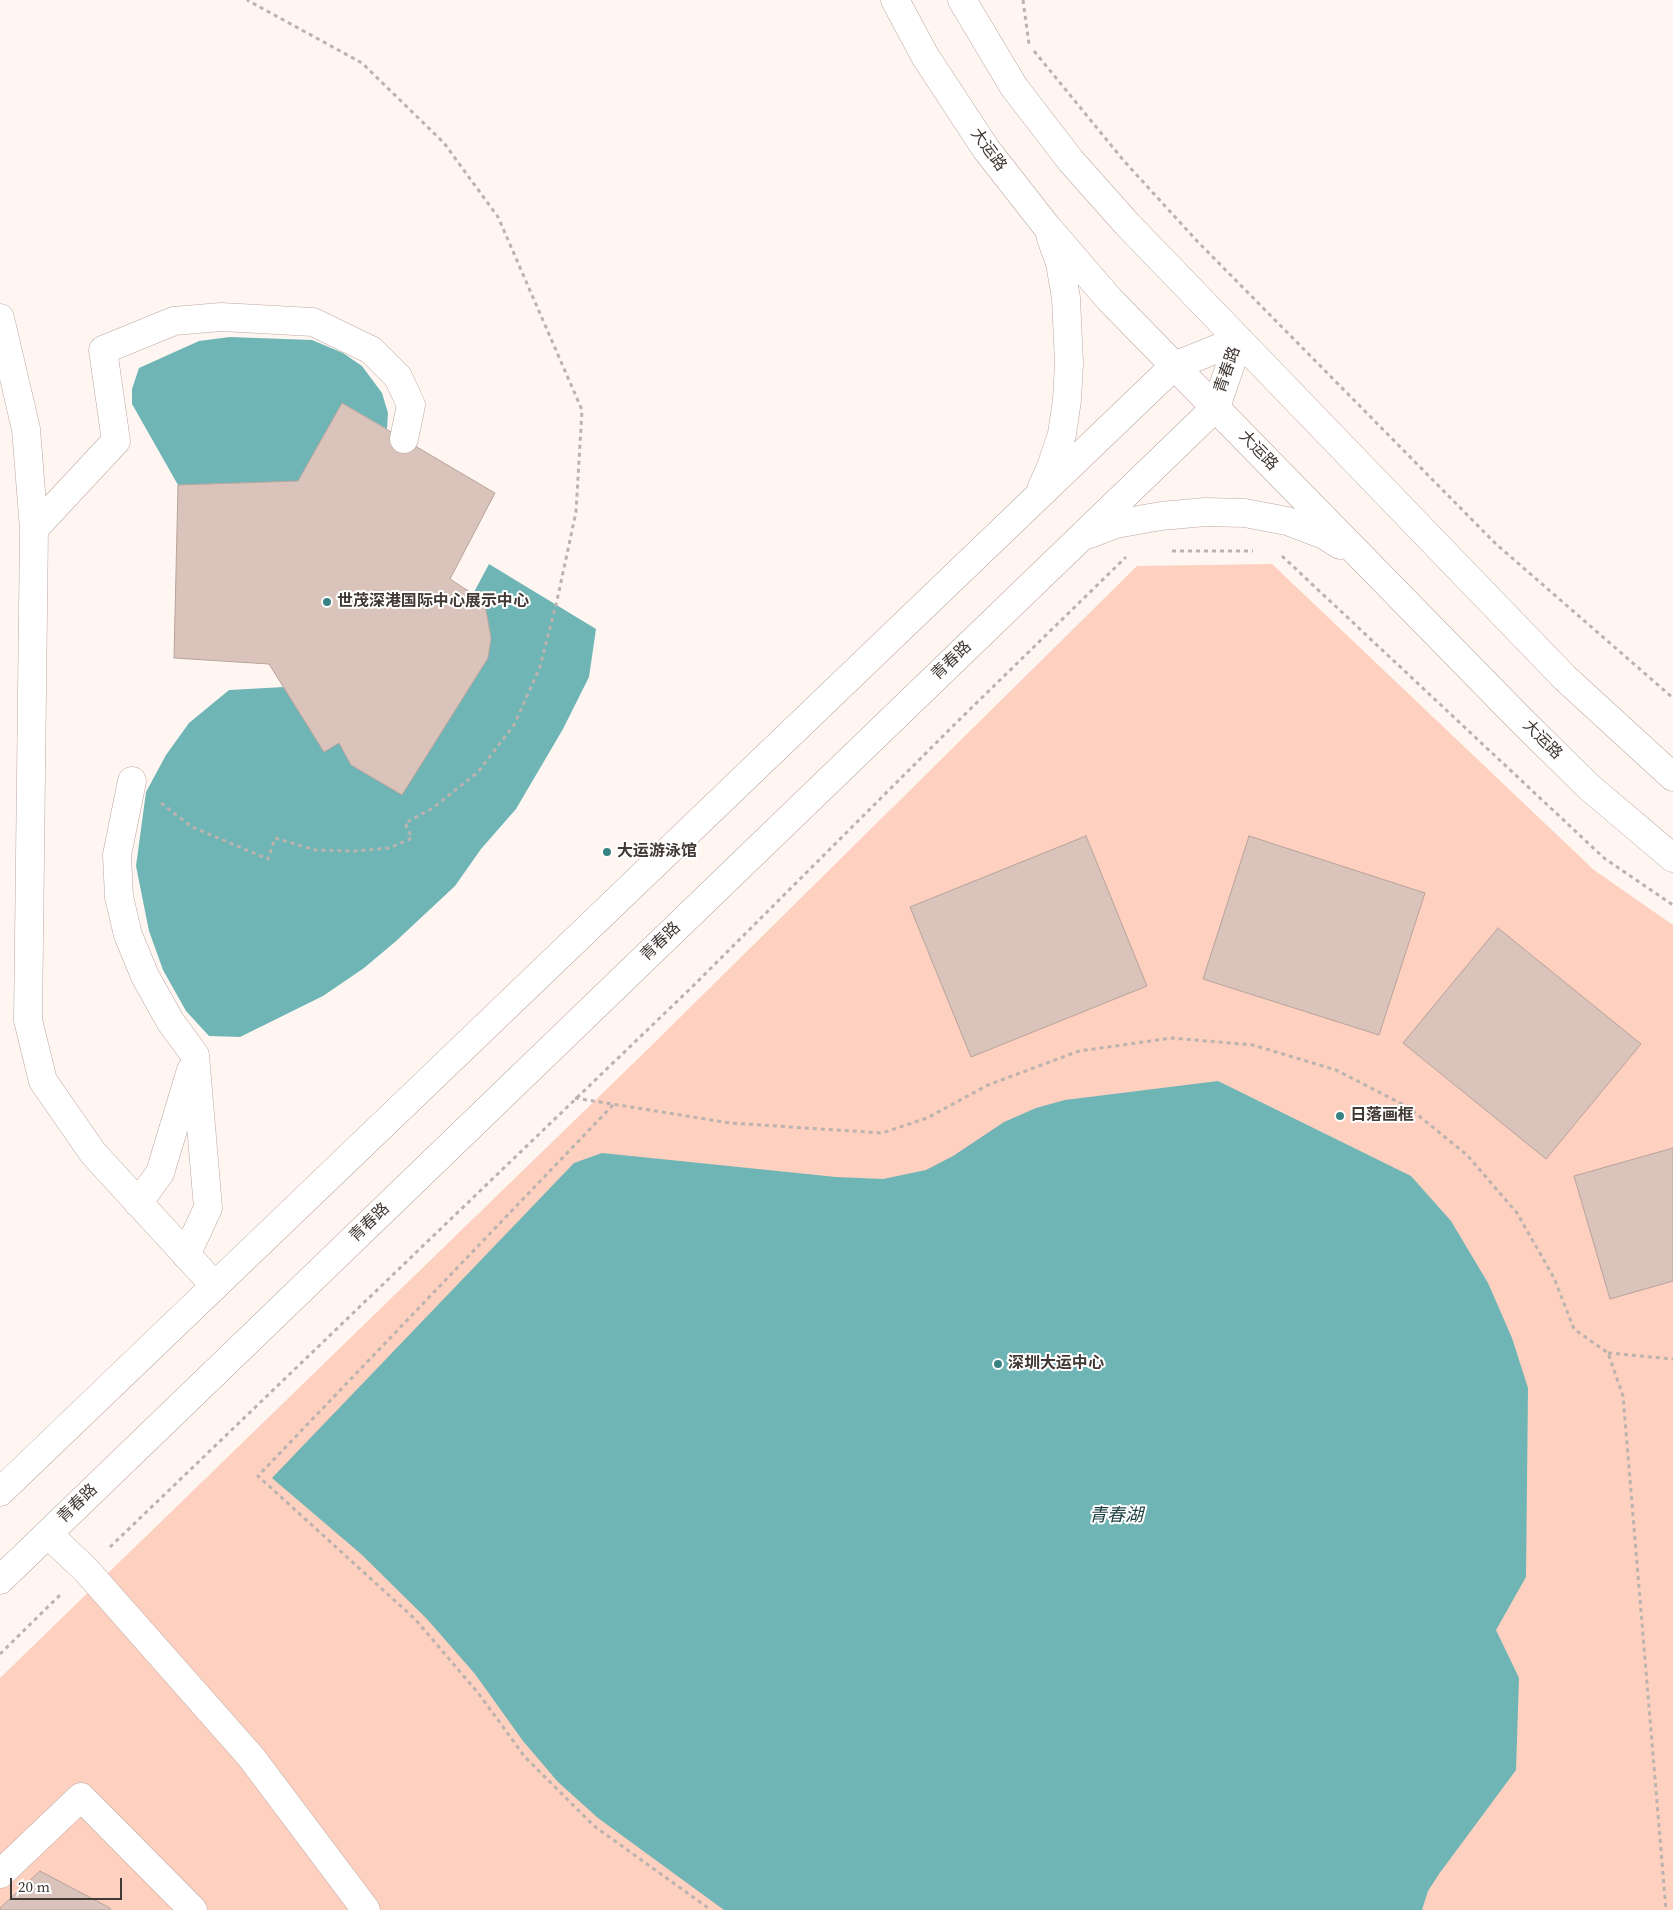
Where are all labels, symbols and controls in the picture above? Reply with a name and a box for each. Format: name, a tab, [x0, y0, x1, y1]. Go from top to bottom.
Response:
street label: 大运路	[966, 125, 1010, 175]
street label: 青春路	[1211, 344, 1245, 396]
street label: 大运路	[1234, 427, 1282, 475]
place label: 世茂深港国际中心展示中心	[337, 592, 529, 612]
marker: 世茂深港国际中心展示中心	[321, 596, 333, 608]
street label: 青春路	[928, 637, 976, 685]
street label: 大运路	[1518, 716, 1566, 764]
place label: 大运游泳馆	[617, 842, 697, 862]
marker: 大运游泳馆	[601, 846, 613, 858]
street label: 青春路	[637, 918, 685, 966]
place label: 日落画框	[1350, 1106, 1414, 1126]
marker: 日落画框	[1334, 1110, 1346, 1122]
street label: 青春路	[346, 1199, 394, 1247]
place label: 深圳大运中心	[1008, 1354, 1104, 1374]
marker: 深圳大运中心	[992, 1358, 1004, 1370]
street label: 青春路	[54, 1480, 102, 1528]
water label: 青春湖	[1089, 1505, 1143, 1527]
scale bar	[12, 1868, 125, 1900]
text: 20 m	[18, 1876, 50, 1897]

